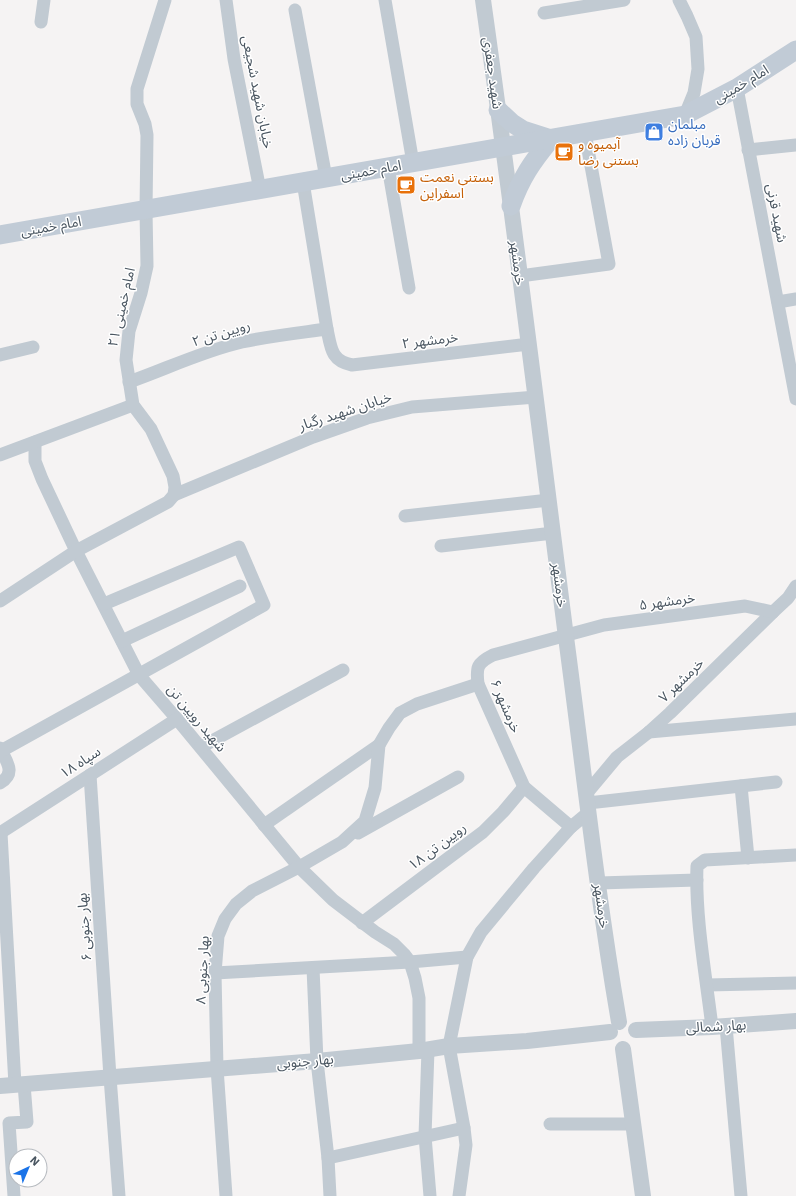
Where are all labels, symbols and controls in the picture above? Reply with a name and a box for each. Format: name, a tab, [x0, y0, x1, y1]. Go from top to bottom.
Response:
street label: خیابان شهید شجیعی	[238, 34, 278, 150]
street label: شهید جعفری	[479, 36, 507, 110]
street label: امام خمینی	[710, 60, 773, 109]
place label: مبلمان قربان زاده	[668, 115, 721, 149]
shop icon: مبلمان قربان زاده	[643, 121, 665, 143]
place label: آبمیوه و بستنی رضا	[578, 135, 639, 169]
cafe icon: آبمیوه و بستنی رضا	[553, 141, 575, 163]
street label: امام خمینی	[339, 156, 403, 186]
place label: بستنی نعمت اسفراین	[420, 168, 494, 202]
cafe icon: بستنی نعمت اسفراین	[395, 174, 417, 196]
street label: شهید قرنی	[762, 182, 792, 244]
street label: امام خمینی	[19, 212, 83, 242]
street label: خرمشهر	[506, 239, 530, 286]
street label: امام خمینی ۲۱	[103, 266, 141, 349]
street label: رویین تن ۲	[190, 316, 252, 350]
street label: خرمشهر ۲	[401, 328, 459, 352]
street label: خیابان شهید رگبار	[295, 388, 394, 435]
street label: خرمشهر	[548, 561, 572, 608]
street label: خرمشهر ۵	[638, 588, 696, 614]
street label: خرمشهر ۷	[654, 654, 708, 706]
street label: خرمشهر ۶	[487, 677, 525, 735]
street label: شهید رویین تن	[163, 681, 231, 756]
street label: سپاه ۱۸	[56, 742, 105, 783]
street label: رویین تن ۱۸	[404, 818, 470, 874]
street label: خرمشهر	[590, 881, 614, 930]
street label: بهار جنوبی ۶	[73, 892, 95, 962]
street label: بهار جنوبی ۸	[191, 935, 213, 1005]
street label: بهار شمالی	[685, 1015, 747, 1037]
street label: بهار جنوبی	[276, 1050, 334, 1072]
north arrow	[8, 1148, 48, 1188]
text: N	[27, 1153, 43, 1169]

